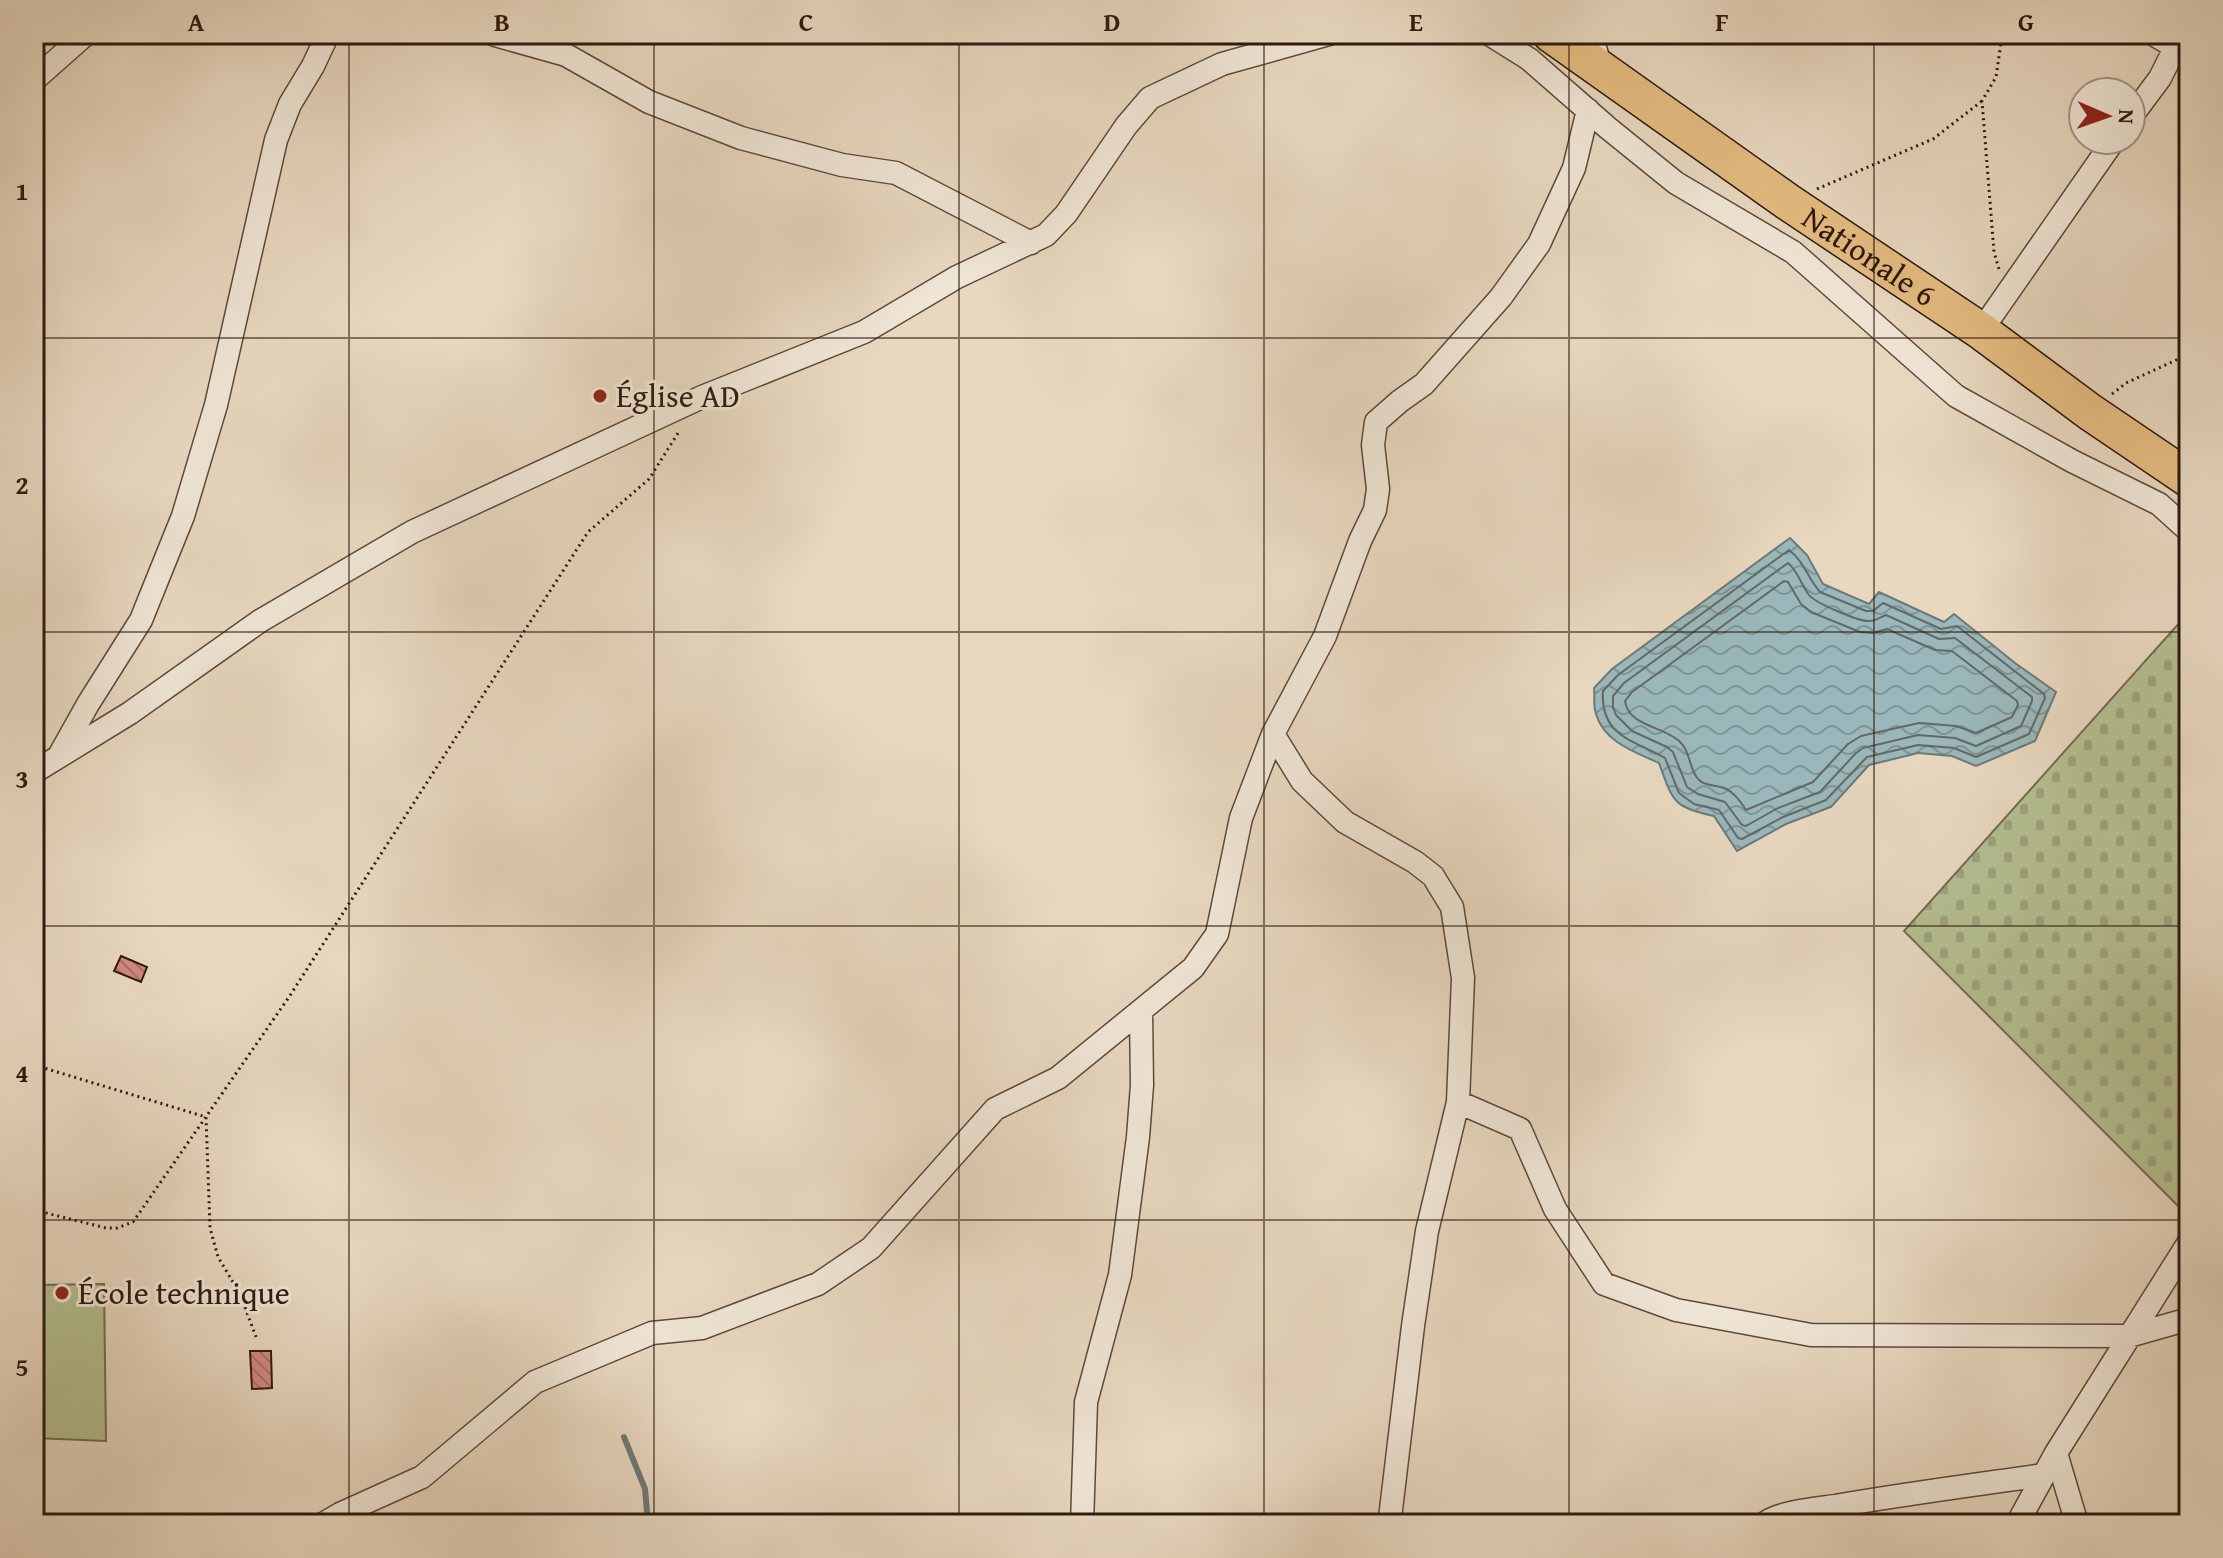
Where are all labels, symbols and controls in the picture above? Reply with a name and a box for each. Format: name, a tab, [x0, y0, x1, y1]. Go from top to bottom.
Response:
text: A	[188, 2, 205, 41]
text: B	[494, 2, 510, 41]
text: C	[799, 2, 813, 41]
text: D	[1104, 2, 1120, 41]
text: E	[1409, 2, 1423, 41]
text: F	[1715, 2, 1729, 41]
text: G	[2018, 2, 2034, 41]
north arrow	[2067, 76, 2147, 156]
text: N	[2111, 109, 2143, 125]
text: 1	[15, 171, 29, 210]
street label: Nationale 6	[1793, 194, 1946, 318]
place label: Église AD	[616, 372, 740, 419]
marker: Église AD	[591, 387, 609, 405]
text: 2	[15, 465, 29, 504]
text: 3	[15, 759, 29, 798]
text: 4	[15, 1053, 29, 1092]
place label: École technique	[78, 1269, 290, 1316]
marker: École technique	[53, 1284, 71, 1302]
text: 5	[15, 1347, 29, 1386]

